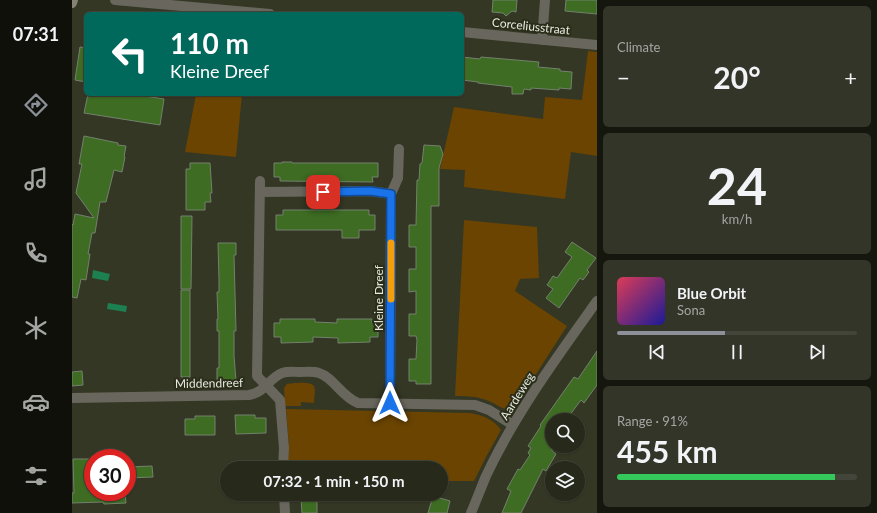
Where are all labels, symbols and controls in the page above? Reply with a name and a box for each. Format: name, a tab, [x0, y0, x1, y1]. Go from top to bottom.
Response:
street label: Corceliusstraat	[491, 14, 571, 38]
text: 07:31	[13, 23, 59, 45]
text: 110 m	[170, 26, 249, 60]
icon: left	[104, 28, 156, 80]
text: Climate	[617, 39, 660, 55]
text: 20°	[713, 59, 761, 95]
text: Kleine Dreef	[170, 60, 269, 82]
text: −	[617, 64, 630, 91]
text: +	[844, 64, 857, 91]
icon: directions	[22, 91, 50, 119]
text: 24	[707, 154, 767, 216]
icon: music	[22, 165, 50, 193]
pin	[306, 175, 340, 209]
icon: arrive	[312, 181, 334, 203]
text: km/h	[722, 211, 752, 227]
icon: phone	[22, 239, 50, 267]
street label: Kleine Dreef	[371, 264, 386, 331]
text: Blue Orbit	[677, 284, 746, 302]
text: Sona	[677, 302, 705, 318]
icon: climate	[22, 314, 50, 342]
icon: previous	[646, 341, 668, 363]
icon: pause	[726, 341, 748, 363]
icon: next	[806, 341, 828, 363]
street label: Aardeweg	[497, 369, 537, 423]
street label: Middendreef	[175, 375, 244, 391]
position arrow	[369, 382, 411, 424]
icon: car	[22, 388, 50, 416]
map controls	[545, 413, 585, 501]
button: search	[545, 413, 585, 453]
text: Range · 91%	[617, 413, 688, 429]
text: 455 km	[617, 433, 718, 469]
speed limit sign: 30	[84, 449, 136, 501]
button: layers	[545, 461, 585, 501]
icon: filters	[22, 462, 50, 490]
text: 07:32 · 1 min · 150 m	[264, 472, 404, 490]

